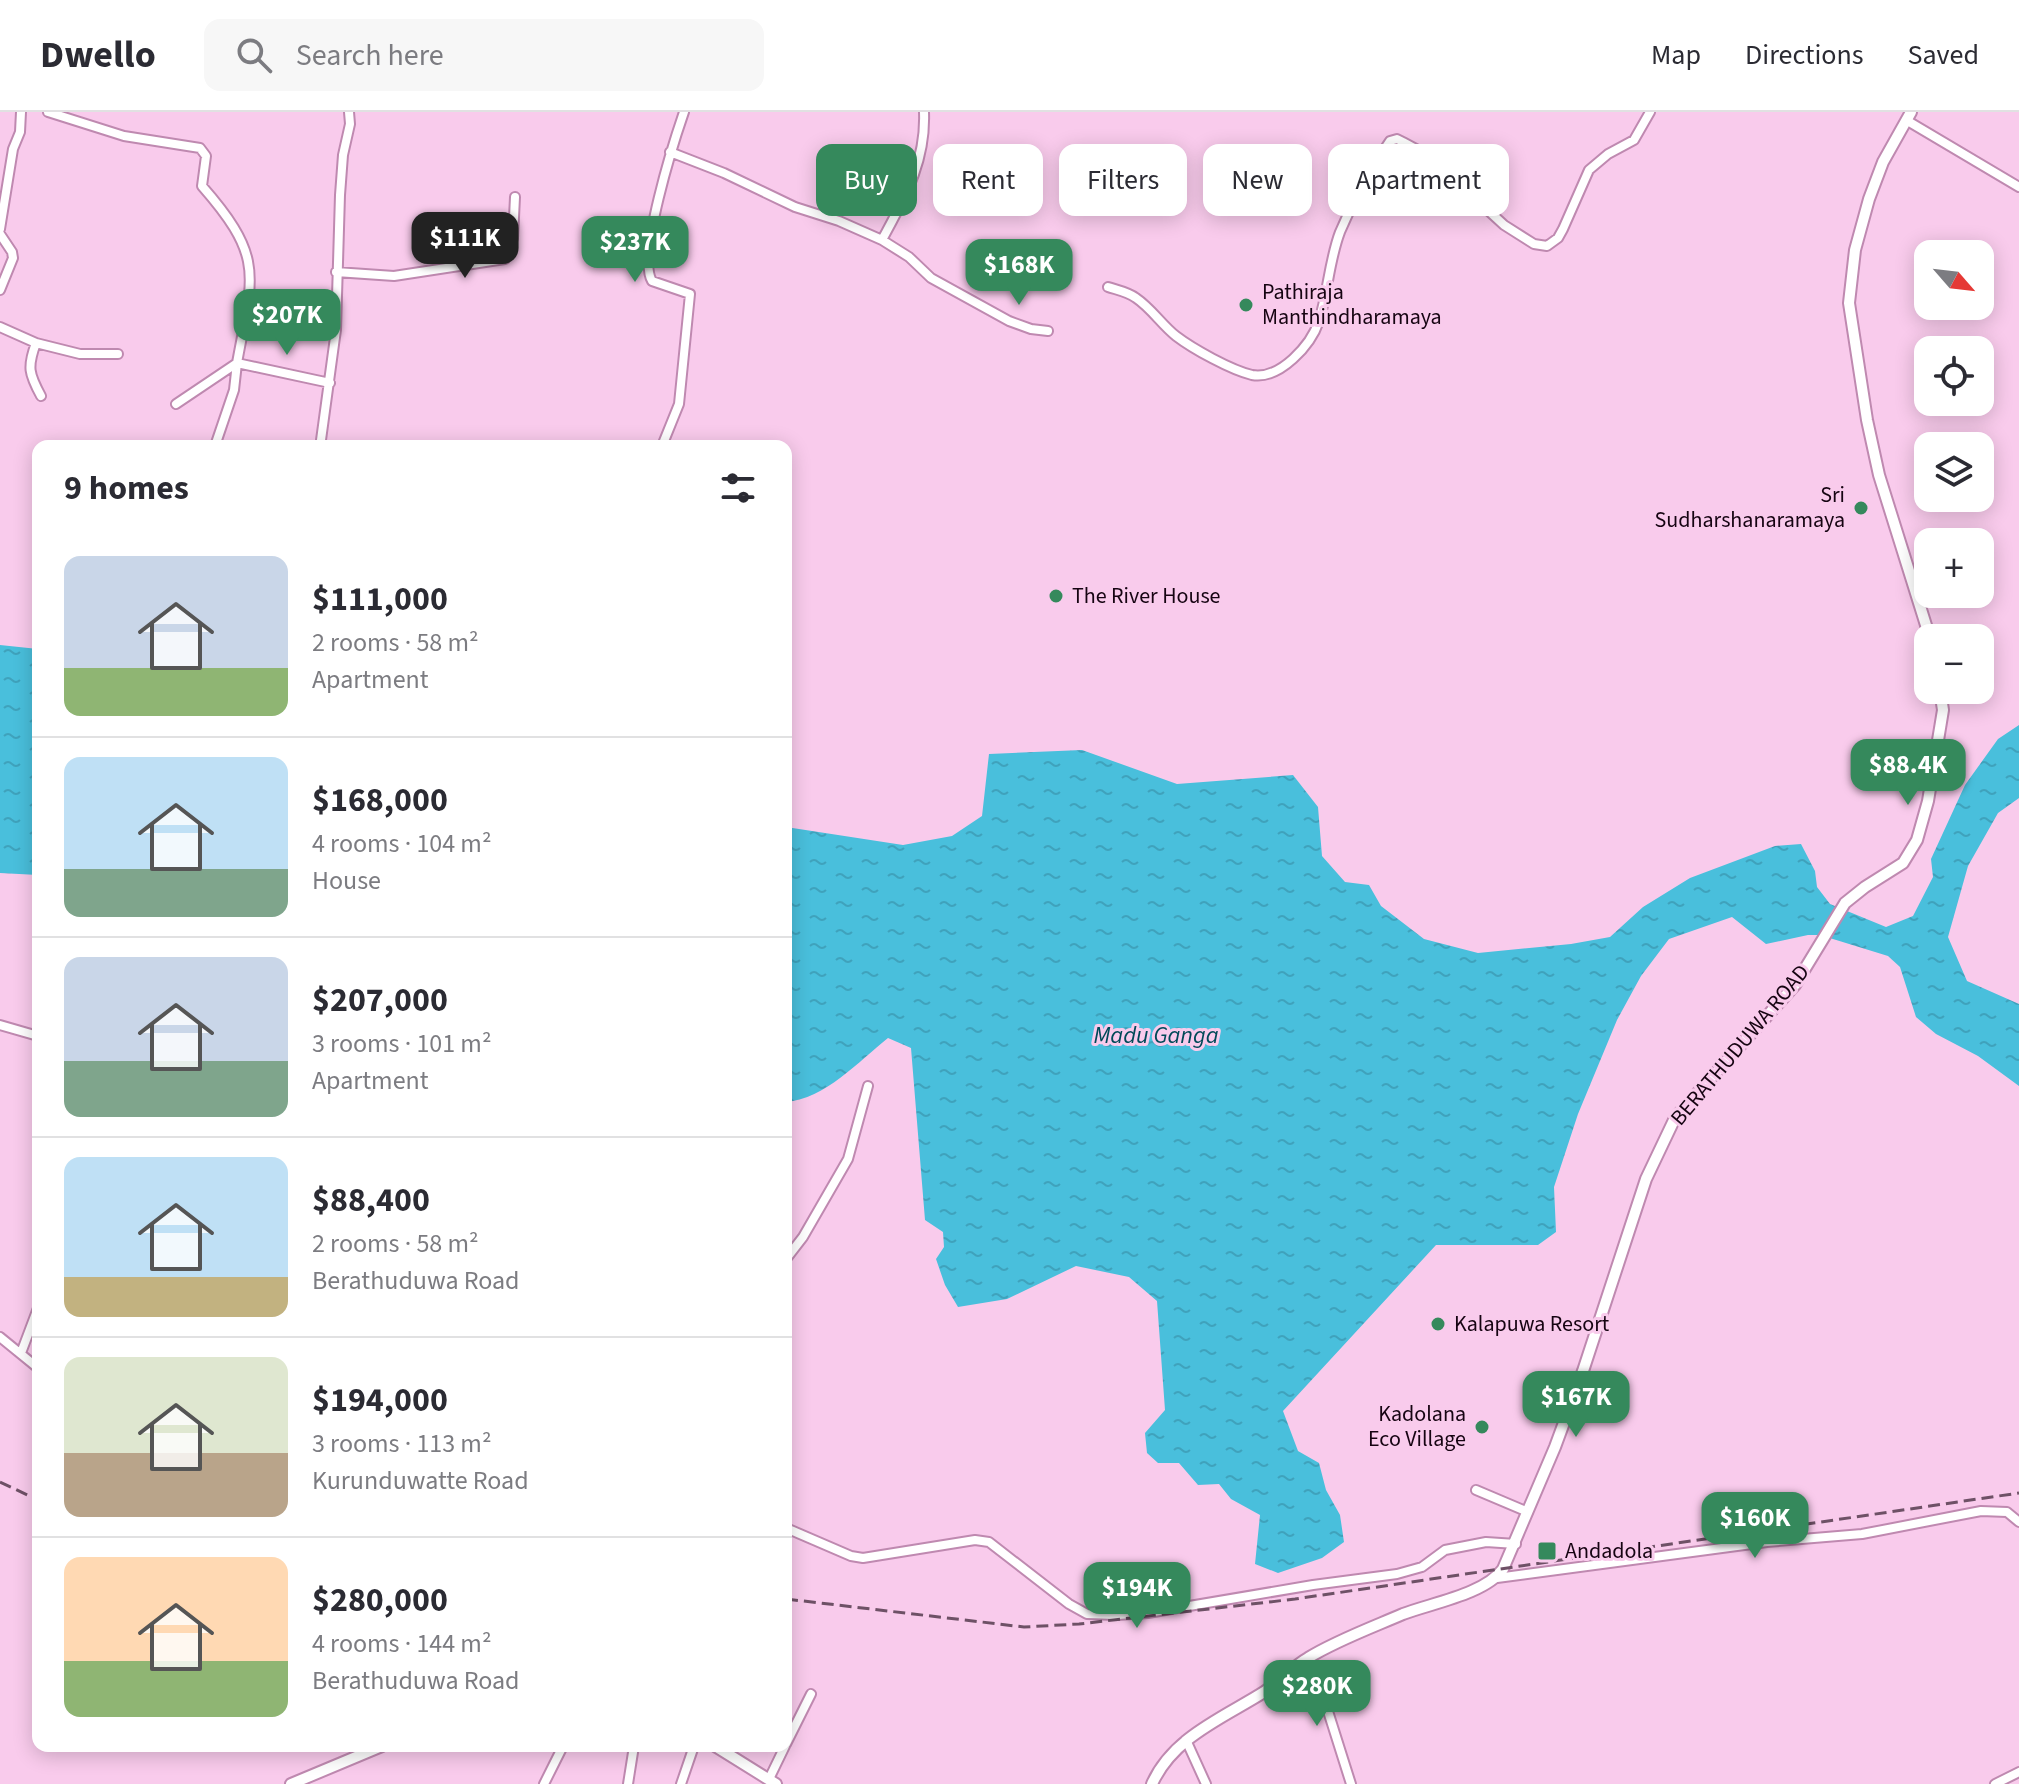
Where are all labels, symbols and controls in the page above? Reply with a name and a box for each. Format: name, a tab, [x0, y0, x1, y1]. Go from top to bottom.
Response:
search box	[204, 19, 764, 91]
text: Dwello	[40, 28, 156, 82]
icon: search	[232, 33, 276, 77]
text: Search here	[296, 34, 444, 77]
text: Map	[1651, 35, 1701, 75]
text: Directions	[1745, 35, 1864, 75]
text: Saved	[1908, 35, 1979, 75]
chip: Buy	[816, 144, 917, 216]
chip: Rent	[933, 144, 1043, 216]
chip: Filters	[1059, 144, 1187, 216]
chip: New	[1203, 144, 1312, 216]
chip: Apartment	[1328, 144, 1509, 216]
pin: $111K	[409, 212, 521, 280]
pin: $237K	[579, 216, 691, 284]
text: $111K	[430, 219, 500, 256]
text: $237K	[600, 223, 670, 260]
pin: $168K	[963, 239, 1075, 307]
north arrow	[1914, 240, 1994, 320]
map controls	[1914, 240, 1994, 704]
text: $168K	[984, 246, 1054, 283]
place label: Pathiraja Manthindharamaya	[1262, 276, 1442, 333]
pin: $207K	[231, 289, 343, 357]
text: $207K	[252, 296, 322, 333]
marker: Pathiraja Manthindharamaya	[1237, 296, 1255, 314]
button: locate	[1914, 336, 1994, 416]
button: layers	[1914, 432, 1994, 512]
text: 9 homes	[64, 464, 189, 513]
icon: filters	[716, 466, 760, 510]
place label: Sri Sudharshanaramaya	[1655, 479, 1845, 536]
marker: Sri Sudharshanaramaya	[1852, 499, 1870, 517]
button: +	[1914, 528, 1994, 608]
text: $111,000	[312, 575, 448, 624]
place label: The River House	[1072, 580, 1221, 612]
marker: The River House	[1047, 587, 1065, 605]
icon: home	[128, 588, 224, 684]
text: 2 rooms · 58 m²	[312, 624, 479, 661]
button: −	[1914, 624, 1994, 704]
text: Apartment	[312, 661, 429, 698]
pin: $88.4K	[1843, 739, 1973, 807]
text: $88.4K	[1869, 746, 1947, 783]
text: $168,000	[312, 776, 448, 825]
icon: home	[128, 789, 224, 885]
text: 4 rooms · 104 m²	[312, 825, 491, 862]
text: House	[312, 862, 381, 899]
street label: BERATHUDUWA ROAD	[1663, 957, 1817, 1133]
text: $207,000	[312, 976, 448, 1025]
icon: home	[128, 989, 224, 1085]
water label: Madu Ganga	[1093, 1018, 1219, 1053]
text: 3 rooms · 101 m²	[312, 1025, 491, 1062]
text: Apartment	[312, 1062, 429, 1099]
text: $88,400	[312, 1176, 430, 1225]
icon: home	[128, 1189, 224, 1285]
text: 2 rooms · 58 m²	[312, 1225, 479, 1262]
text: Berathuduwa Road	[312, 1262, 520, 1299]
place label: Kalapuwa Resort	[1454, 1308, 1610, 1340]
marker: Kalapuwa Resort	[1429, 1315, 1447, 1333]
pin: $167K	[1520, 1371, 1632, 1439]
text: $194,000	[312, 1376, 448, 1425]
text: $167K	[1541, 1378, 1611, 1415]
icon: home	[128, 1389, 224, 1485]
place label: Kadolana Eco Village	[1368, 1398, 1466, 1455]
marker: Kadolana Eco Village	[1473, 1418, 1491, 1436]
text: 3 rooms · 113 m²	[312, 1425, 491, 1462]
text: Kurunduwatte Road	[312, 1462, 529, 1499]
pin: $160K	[1699, 1492, 1811, 1560]
text: $160K	[1720, 1499, 1790, 1536]
place label: Andadola	[1565, 1535, 1653, 1567]
marker: Andadola	[1536, 1540, 1558, 1562]
pin: $194K	[1081, 1562, 1193, 1630]
text: $194K	[1102, 1569, 1172, 1606]
text: $280,000	[312, 1576, 448, 1625]
icon: home	[128, 1589, 224, 1685]
text: 4 rooms · 144 m²	[312, 1625, 491, 1662]
pin: $280K	[1261, 1660, 1373, 1728]
text: Berathuduwa Road	[312, 1662, 520, 1699]
text: $280K	[1282, 1667, 1352, 1704]

